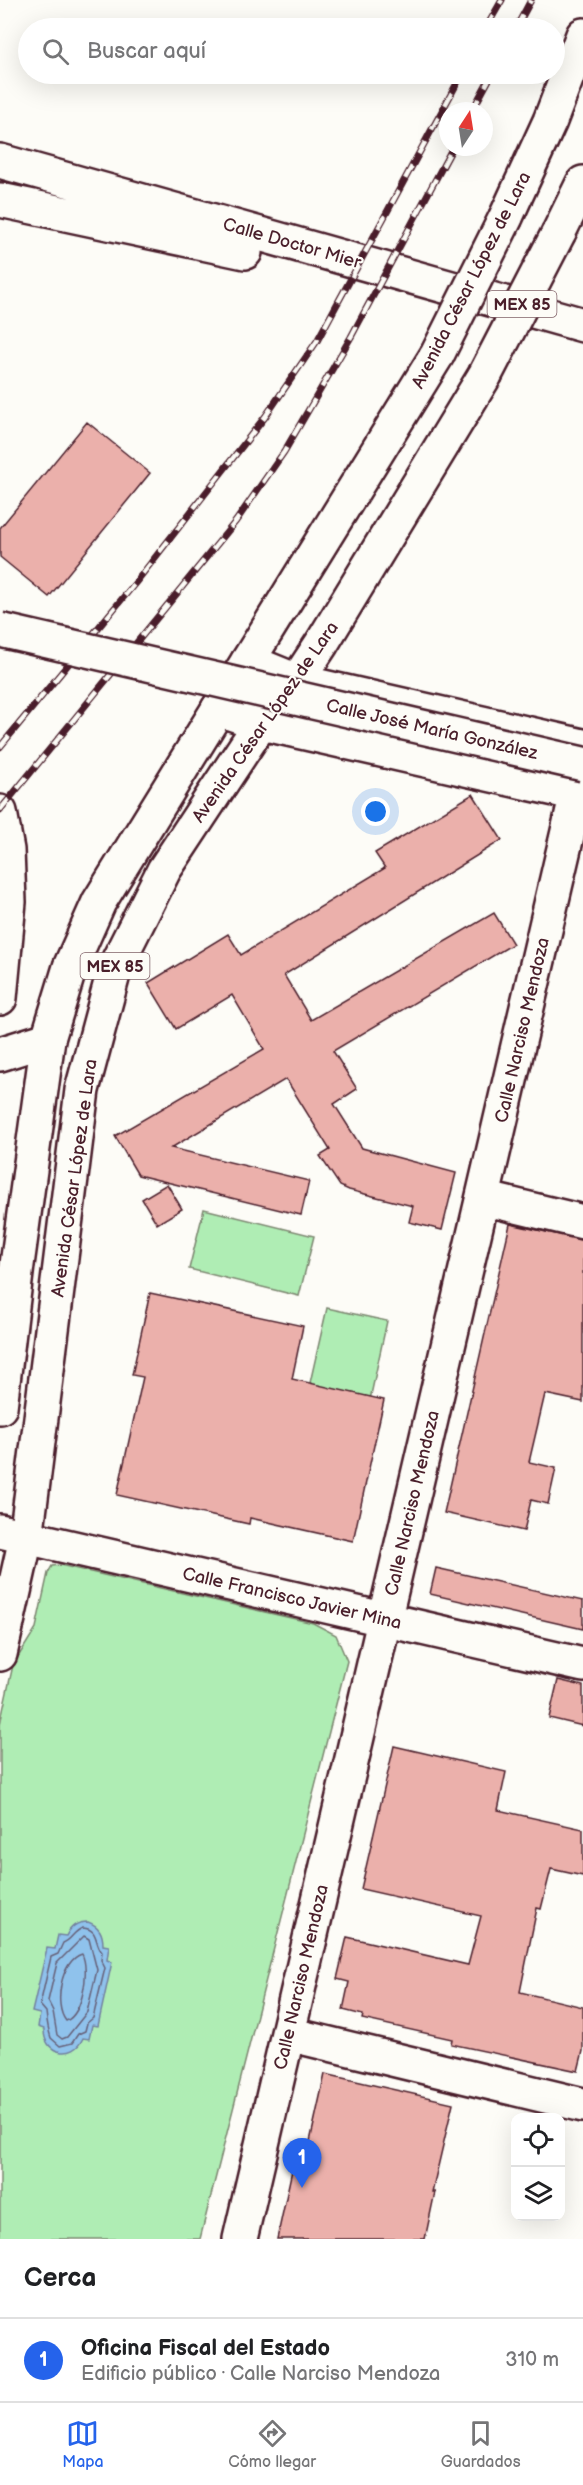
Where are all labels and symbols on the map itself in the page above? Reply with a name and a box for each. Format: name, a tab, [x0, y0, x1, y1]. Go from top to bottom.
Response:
north arrow	[439, 102, 493, 156]
street label: Avenida César López de Lara	[408, 168, 535, 392]
street label: Calle Doctor Mier	[220, 214, 364, 273]
road number: MEX 85	[488, 291, 556, 317]
street label: Avenida César López de Lara	[188, 618, 343, 827]
street label: Calle José María González	[324, 695, 540, 764]
your location	[361, 797, 390, 826]
street label: Calle Narciso Mendoza	[491, 935, 554, 1125]
road number: MEX 85	[80, 953, 150, 979]
street label: Avenida César López de Lara	[47, 1058, 102, 1299]
street label: Calle Narciso Mendoza	[381, 1408, 444, 1598]
street label: Calle Francisco Javier Mina	[180, 1563, 403, 1634]
street label: Calle Narciso Mendoza	[270, 1882, 333, 2072]
pin: 1	[282, 2138, 322, 2188]

